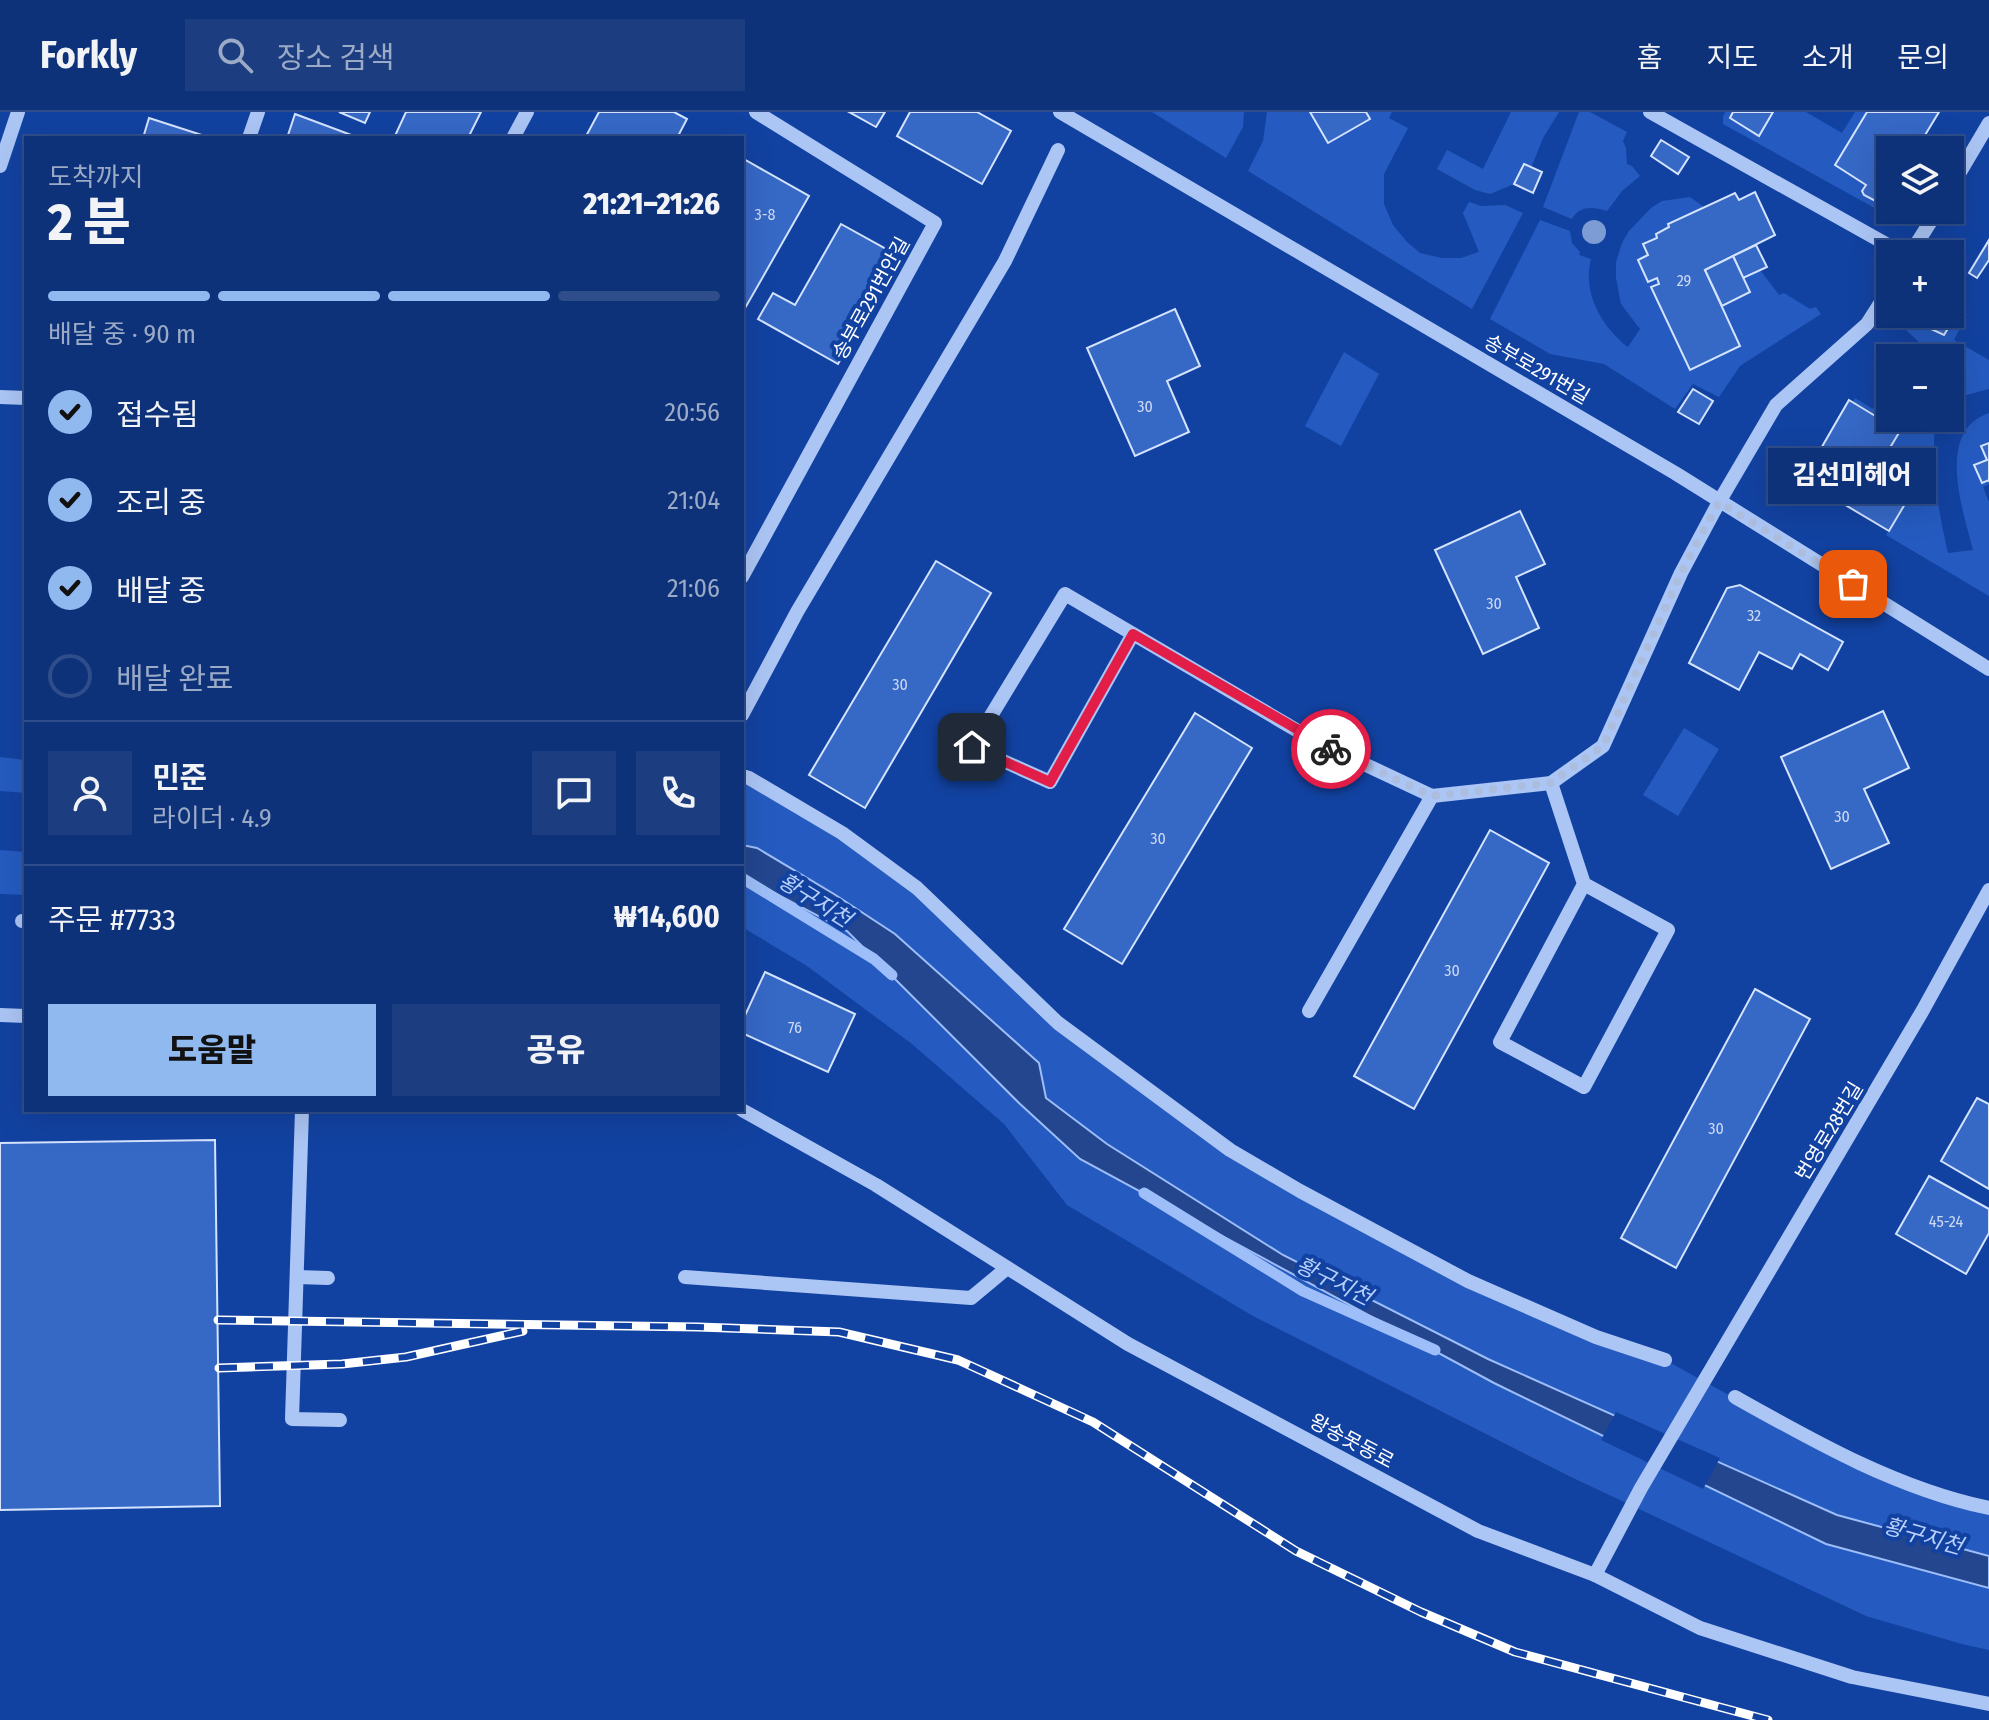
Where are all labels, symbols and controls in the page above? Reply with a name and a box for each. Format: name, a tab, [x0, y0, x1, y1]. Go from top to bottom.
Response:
search box	[185, 19, 745, 91]
text: Forkly	[40, 32, 137, 78]
icon: search	[213, 33, 257, 77]
text: 장소 검색	[277, 40, 395, 76]
text: 홈	[1637, 41, 1662, 74]
text: 지도	[1706, 41, 1758, 74]
text: 소개	[1802, 41, 1853, 74]
text: 문의	[1897, 41, 1949, 74]
map controls	[1876, 136, 1964, 432]
button: layers	[1876, 136, 1964, 224]
text: 도착까지	[48, 162, 144, 193]
text: 21:21–21:26	[583, 186, 720, 222]
text: 2 분	[48, 191, 131, 254]
house number: 3-8	[754, 205, 776, 224]
street label: 송부로291번안길	[827, 233, 915, 363]
button: +	[1876, 240, 1964, 328]
house number: 29	[1677, 271, 1692, 290]
text: 배달 중 · 90 m	[48, 319, 196, 350]
street label: 송부로291번길	[1480, 329, 1594, 409]
button: −	[1876, 344, 1964, 432]
icon: check	[48, 390, 92, 434]
text: 접수됨	[116, 397, 199, 433]
text: 20:56	[665, 397, 720, 428]
house number: 30	[1137, 397, 1153, 416]
callout: 김선미헤어	[1769, 448, 1937, 504]
text: 김선미헤어	[1792, 460, 1912, 491]
icon: check	[48, 478, 92, 522]
text: 조리 중	[116, 485, 206, 521]
text: 21:04	[667, 485, 720, 516]
pin	[1819, 550, 1887, 618]
icon: bag	[1831, 562, 1875, 606]
icon: check	[48, 566, 92, 610]
text: 배달 중	[116, 573, 206, 609]
text: 21:06	[667, 573, 720, 604]
house number: 30	[1486, 594, 1502, 613]
house number: 32	[1747, 606, 1761, 625]
text: 배달 완료	[116, 661, 233, 697]
house number: 30	[892, 675, 908, 694]
courier	[1291, 709, 1371, 789]
pin	[938, 713, 1006, 781]
icon: home	[950, 725, 994, 769]
icon: bike	[1309, 727, 1353, 771]
button: person	[48, 751, 132, 835]
button: chat	[532, 751, 616, 835]
button: phone	[636, 751, 720, 835]
text: 민준	[152, 760, 207, 796]
text: 라이더 · 4.9	[152, 803, 272, 834]
house number: 30	[1834, 807, 1850, 826]
house number: 30	[1150, 829, 1166, 848]
water label: 황구지천	[774, 867, 859, 934]
text: ₩14,600	[614, 899, 720, 935]
text: 주문 #7733	[48, 902, 176, 938]
house number: 30	[1444, 961, 1460, 980]
button: 도움말	[48, 1004, 376, 1096]
button: 공유	[392, 1004, 720, 1096]
house number: 76	[788, 1018, 802, 1037]
street label: 번영로28번길	[1790, 1077, 1868, 1185]
house number: 30	[1708, 1119, 1724, 1138]
house number: 45-24	[1929, 1212, 1963, 1231]
water label: 황구지천	[1292, 1251, 1379, 1312]
street label: 왕송못동로	[1306, 1409, 1398, 1473]
water label: 황구지천	[1880, 1512, 1968, 1561]

